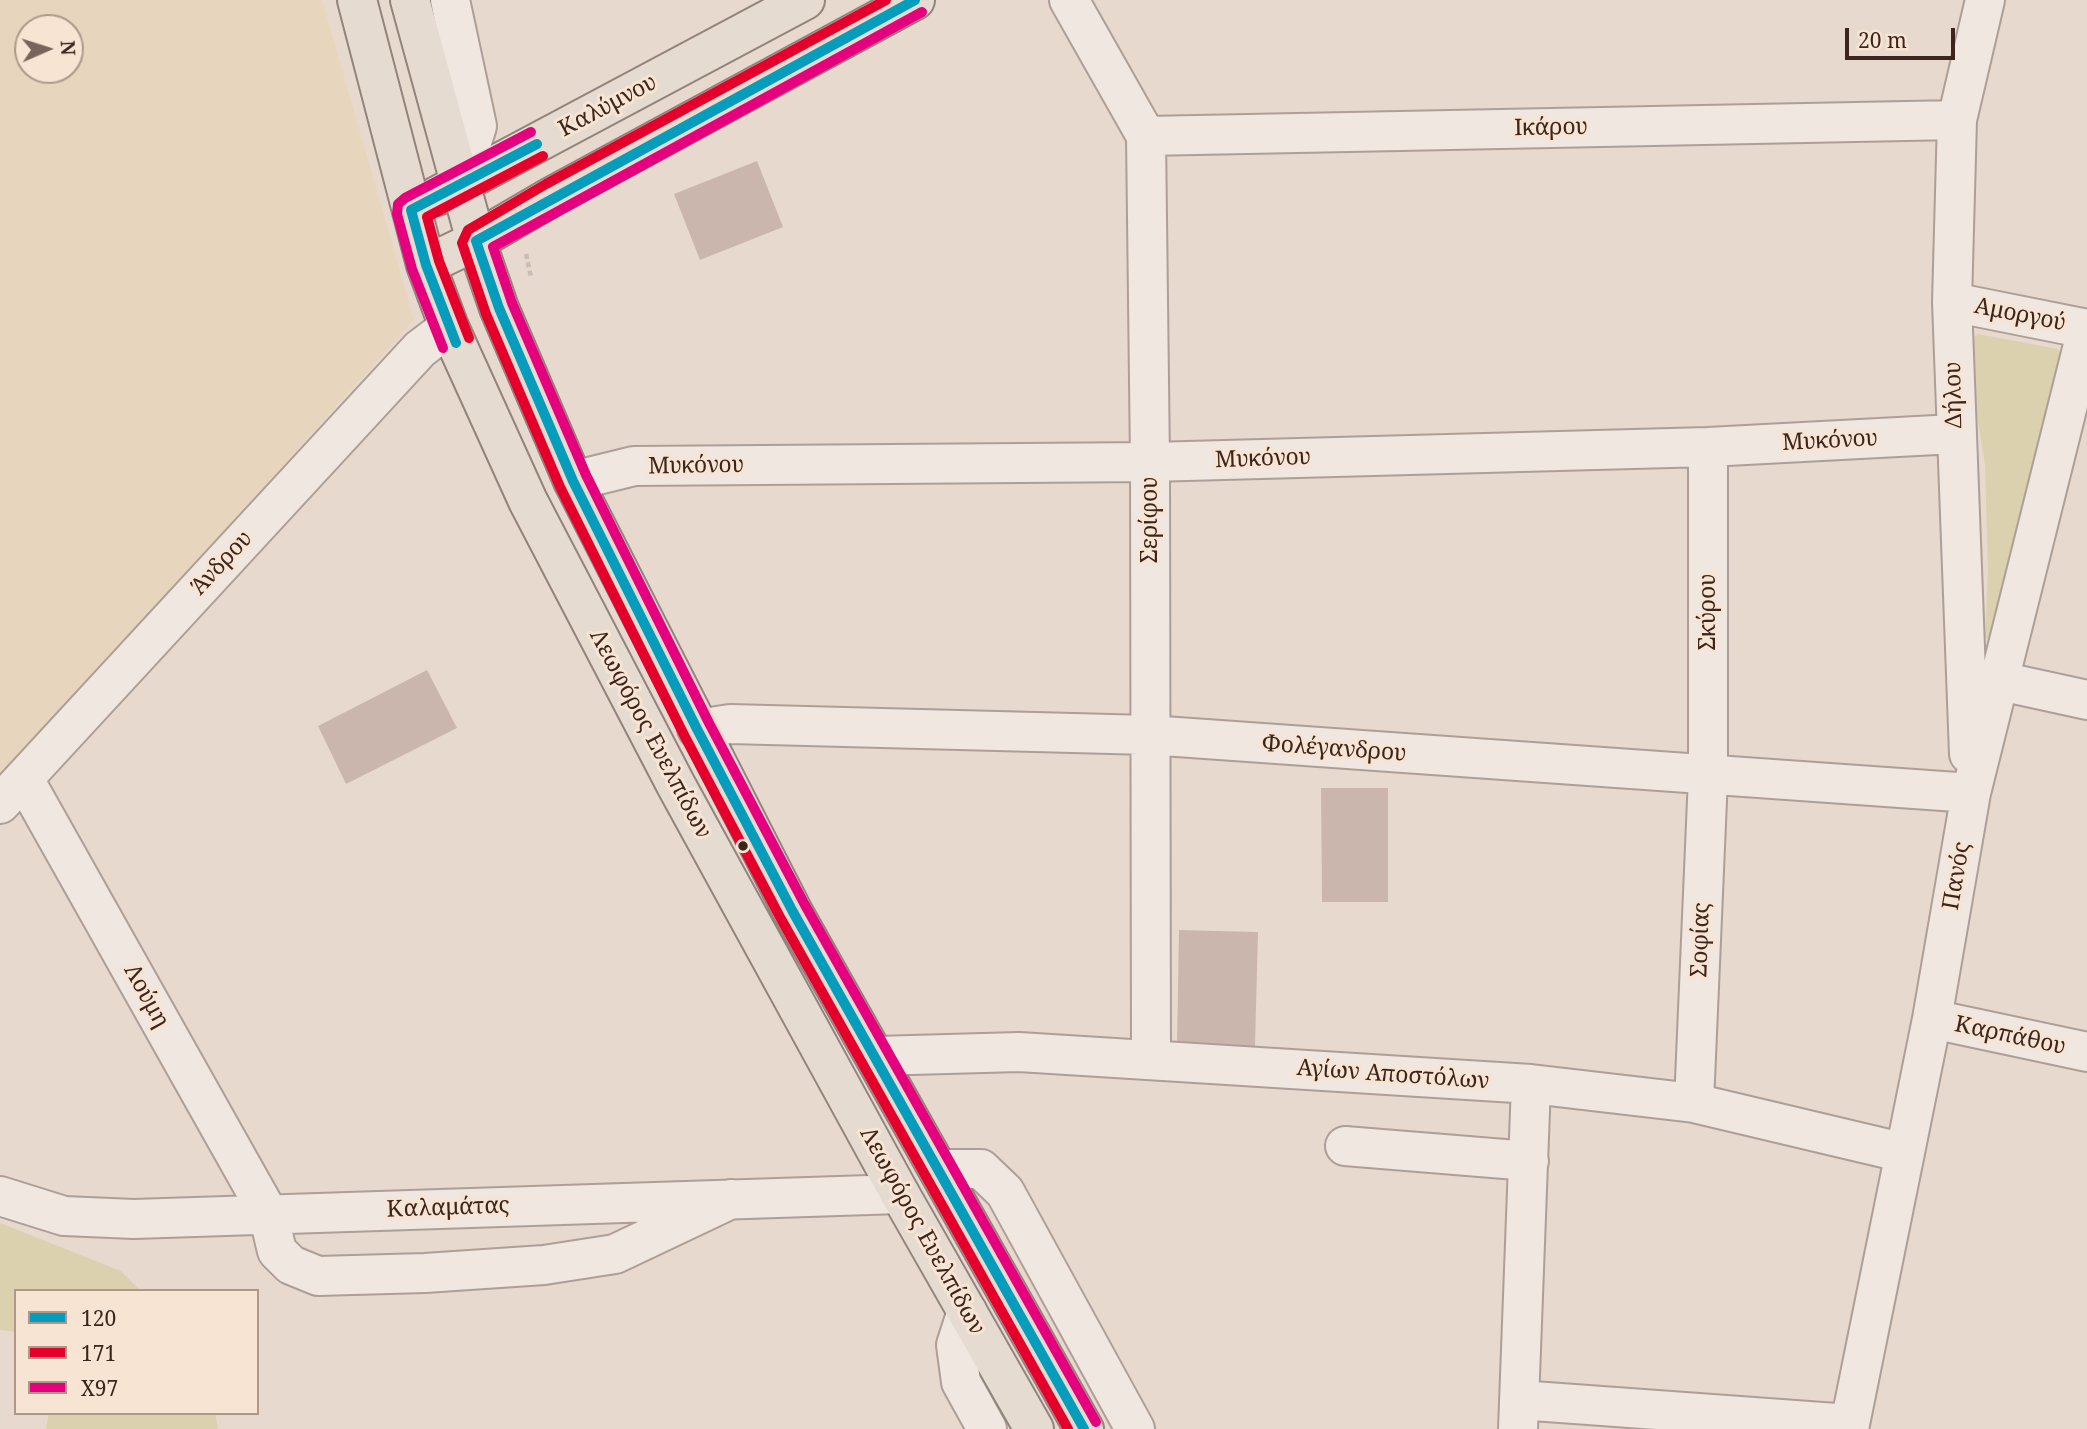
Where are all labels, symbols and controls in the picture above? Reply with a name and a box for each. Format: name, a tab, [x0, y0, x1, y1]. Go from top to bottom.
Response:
north arrow	[14, 14, 84, 84]
scale bar	[1849, 14, 1959, 58]
text: 20 m	[1858, 26, 1907, 54]
text: N	[55, 40, 81, 56]
street label: Καλύμνου	[554, 69, 662, 143]
street label: Ικάρου	[1514, 114, 1588, 142]
street label: Αμοργού	[1972, 293, 2068, 337]
street label: Δήλου	[1940, 361, 1968, 429]
street label: Μυκόνου	[1781, 425, 1879, 457]
street label: Μυκόνου	[1215, 444, 1311, 474]
street label: Μυκόνου	[648, 451, 744, 481]
street label: Σερίφου	[1136, 477, 1164, 563]
street label: Άνδρου	[185, 525, 259, 601]
street label: Σκύρου	[1694, 574, 1722, 650]
street label: Λεωφόρος Ευελπίδων	[583, 625, 717, 843]
street label: Φολέγανδρου	[1261, 730, 1407, 768]
unlabelled marker	[736, 839, 750, 853]
street label: Πανός	[1937, 840, 1977, 912]
street label: Σοφίας	[1686, 902, 1716, 978]
street label: Λούμη	[117, 959, 175, 1033]
street label: Καρπάθου	[1952, 1011, 2068, 1061]
street label: Αγίων Αποστόλων	[1296, 1054, 1490, 1096]
street label: Λεωφόρος Ευελπίδων	[853, 1122, 991, 1340]
street label: Καλαμάτας	[386, 1192, 510, 1224]
legend	[14, 1289, 259, 1415]
text: 120	[81, 1304, 116, 1332]
text: 171	[81, 1339, 116, 1367]
text: X97	[81, 1374, 118, 1402]

